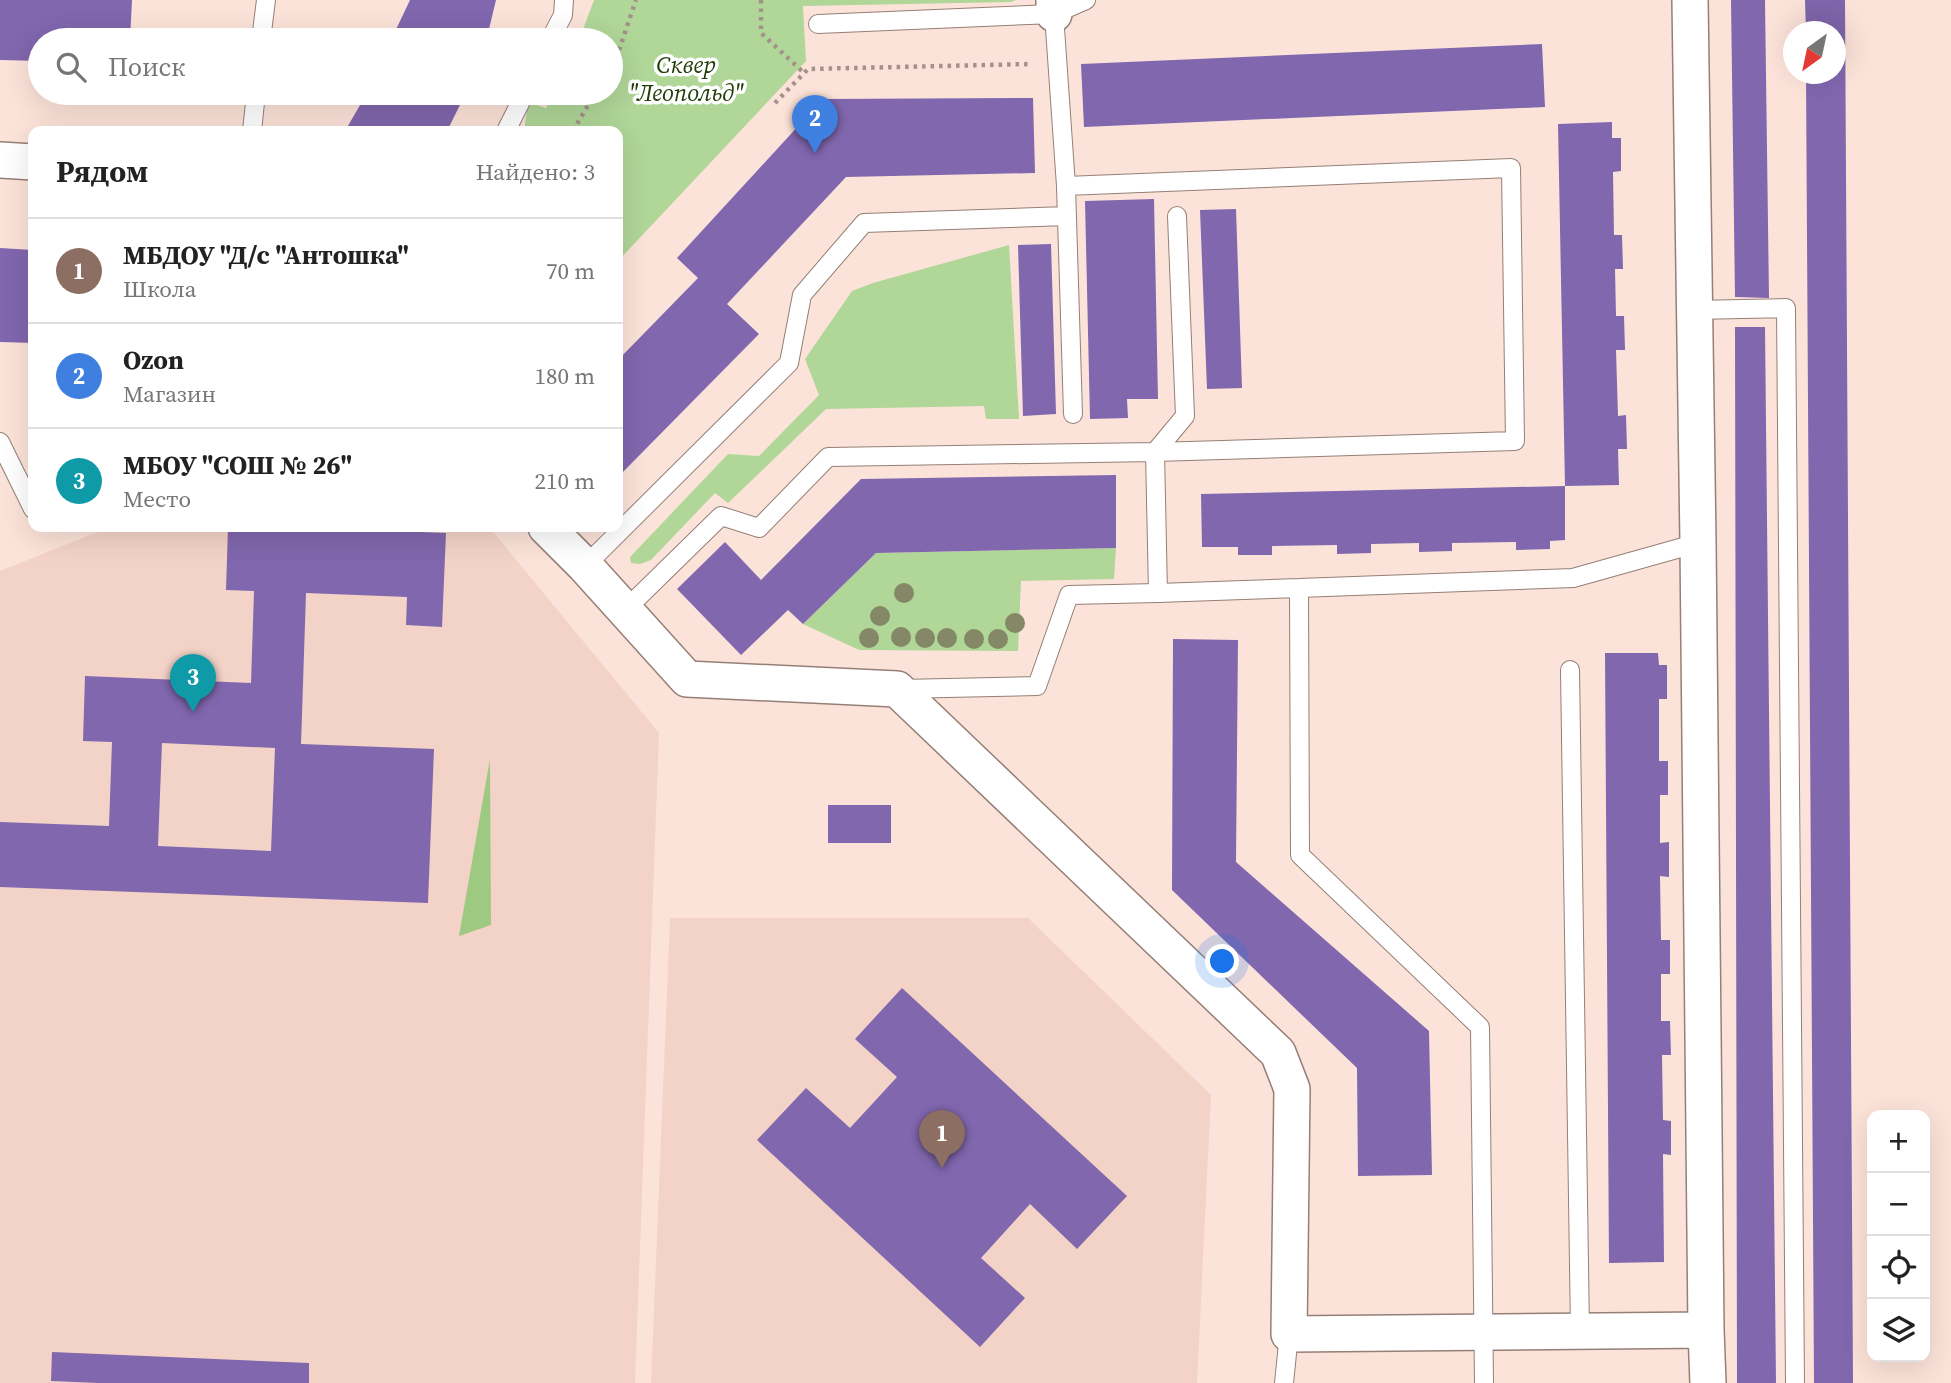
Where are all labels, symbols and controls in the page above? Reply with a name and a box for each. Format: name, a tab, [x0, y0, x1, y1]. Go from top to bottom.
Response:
north arrow	[1783, 21, 1846, 84]
search box	[28, 28, 623, 105]
icon: search	[52, 48, 90, 86]
park label: Сквер "Леопольд"	[628, 48, 744, 109]
text: Поиск	[108, 49, 185, 85]
pin: 2	[792, 95, 838, 153]
text: Рядом	[56, 151, 148, 192]
text: Найдено: 3	[476, 156, 595, 188]
text: МБДОУ "Д/с "Антошка"	[123, 237, 409, 273]
text: 1	[73, 255, 85, 287]
text: 70 m	[546, 255, 595, 287]
text: Школа	[123, 273, 196, 305]
text: Ozon	[123, 342, 184, 378]
text: 2	[73, 360, 85, 392]
text: 180 m	[534, 360, 595, 392]
text: Магазин	[123, 378, 216, 410]
text: МБОУ "СОШ № 26"	[123, 447, 352, 483]
text: 3	[73, 465, 85, 497]
text: 210 m	[534, 465, 595, 497]
text: Место	[123, 483, 191, 515]
pin: 3	[170, 654, 216, 712]
your location	[1205, 944, 1239, 978]
pin: 1	[919, 1110, 965, 1168]
map controls	[1867, 1110, 1930, 1362]
button: +	[1867, 1110, 1930, 1173]
button: −	[1867, 1173, 1930, 1236]
button: locate	[1867, 1236, 1930, 1299]
button: layers	[1867, 1299, 1930, 1362]

